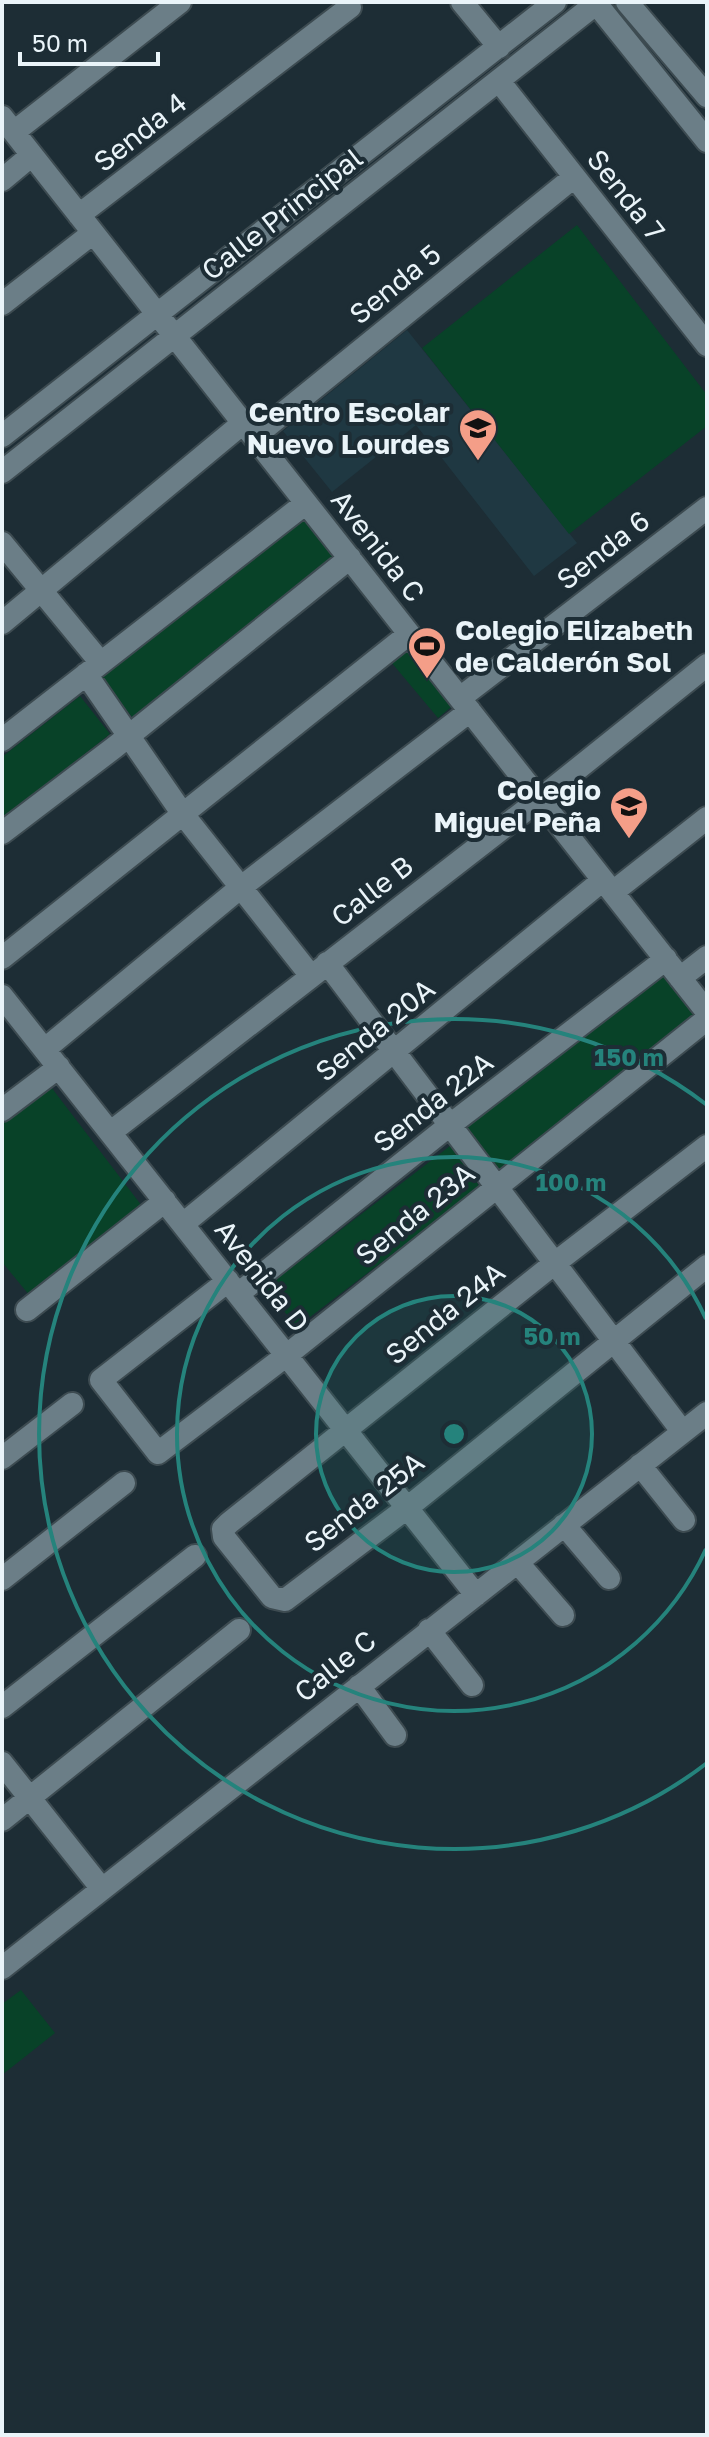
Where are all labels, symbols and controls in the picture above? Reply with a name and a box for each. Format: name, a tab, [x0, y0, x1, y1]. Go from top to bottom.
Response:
scale bar	[20, 16, 158, 66]
text: 50 m	[32, 28, 88, 57]
street label: Senda 4	[87, 85, 193, 178]
street label: Calle Principal	[195, 141, 368, 286]
street label: Senda 7	[581, 143, 672, 247]
street label: Senda 5	[342, 237, 447, 330]
place label: Centro Escolar Nuevo Lourdes	[247, 395, 450, 460]
school or university icon: Centro Escolar Nuevo Lourdes	[457, 407, 499, 462]
street label: Avenida C	[325, 483, 432, 608]
street label: Senda 6	[550, 503, 656, 596]
place label: Colegio Elizabeth de Calderón Sol	[455, 613, 693, 678]
sports icon: Colegio Elizabeth de Calderón Sol	[406, 625, 448, 680]
place label: Colegio Miguel Peña	[433, 773, 601, 838]
school or university icon: Colegio Miguel Peña	[608, 785, 650, 840]
street label: Calle B	[324, 849, 419, 933]
street label: Senda 20A	[308, 971, 441, 1088]
text: 150 m	[594, 1042, 664, 1071]
street label: Senda 22A	[366, 1045, 499, 1159]
street label: Senda 23A	[349, 1156, 481, 1271]
text: 100 m	[536, 1167, 606, 1196]
street label: Avenida D	[209, 1213, 316, 1338]
street label: Senda 24A	[379, 1254, 511, 1371]
text: 50 m	[523, 1321, 581, 1350]
centre of rings	[440, 1420, 468, 1448]
street label: Senda 25A	[297, 1445, 430, 1559]
street label: Calle C	[287, 1623, 382, 1708]

